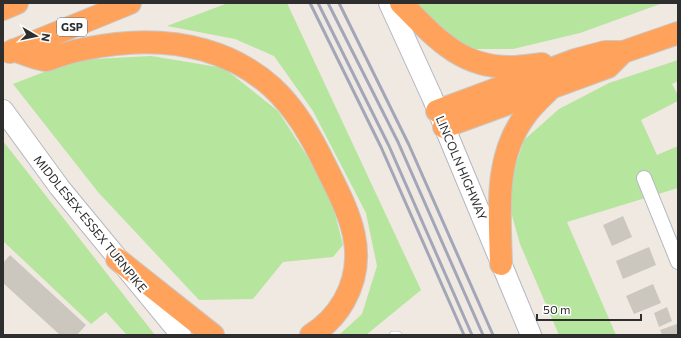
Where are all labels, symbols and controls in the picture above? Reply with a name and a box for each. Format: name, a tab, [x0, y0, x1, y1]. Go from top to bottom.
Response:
north arrow	[16, 16, 56, 56]
road number: GSP	[57, 18, 87, 36]
text: N	[39, 33, 53, 43]
street label: LINCOLN HIGHWAY	[434, 113, 490, 222]
street label: MIDDLESEX-ESSEX TURNPIKE	[31, 152, 150, 294]
scale bar	[537, 296, 641, 322]
text: 50 m	[543, 302, 571, 316]

